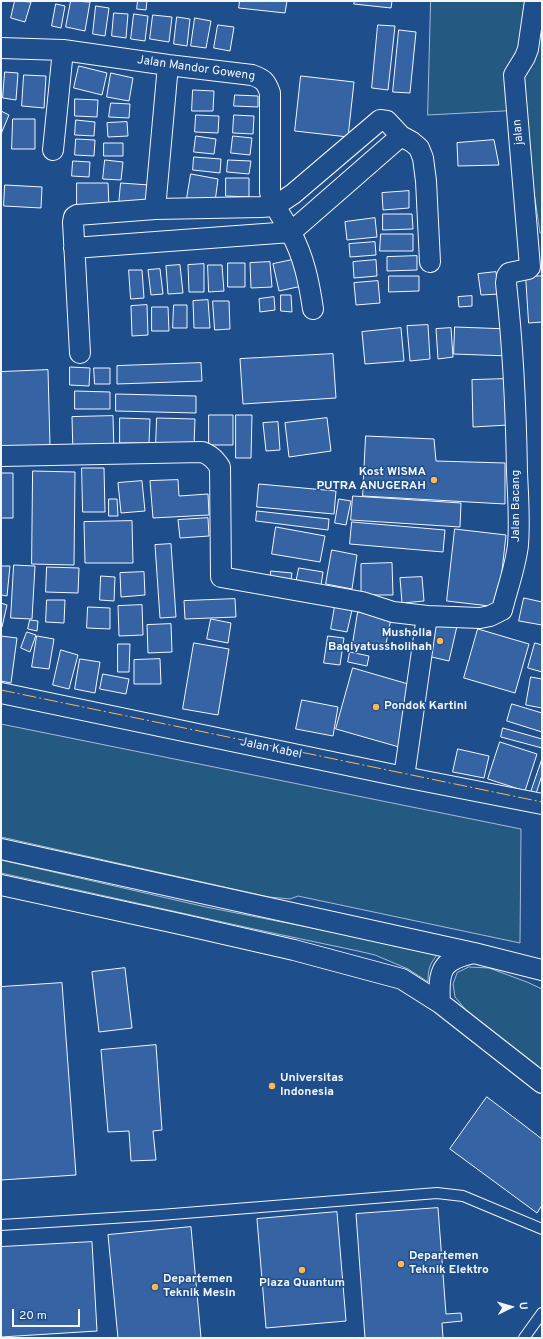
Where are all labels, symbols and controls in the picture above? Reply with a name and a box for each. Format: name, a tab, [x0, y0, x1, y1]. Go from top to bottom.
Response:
street label: Jalan Mandor Goweng	[136, 54, 256, 84]
street label: jalan	[511, 119, 527, 145]
place label: Kost WISMA PUTRA ANUGERAH	[316, 466, 426, 494]
street label: Jalan Bacang	[510, 470, 524, 542]
marker: Kost WISMA PUTRA ANUGERAH	[429, 475, 439, 485]
place label: Musholla Baqiyatussholihah	[328, 627, 432, 655]
marker: Musholla Baqiyatussholihah	[435, 636, 445, 646]
place label: Pondok Kartini	[384, 700, 467, 714]
marker: Pondok Kartini	[371, 702, 381, 712]
street label: Jalan Kabel	[239, 735, 303, 763]
place label: Universitas Indonesia	[280, 1072, 344, 1100]
marker: Universitas Indonesia	[267, 1081, 277, 1091]
place label: Departemen Teknik Elektro	[409, 1250, 489, 1278]
marker: Departemen Teknik Elektro	[396, 1259, 406, 1269]
marker: Plaza Quantum	[297, 1265, 307, 1275]
place label: Departemen Teknik Mesin	[163, 1273, 235, 1301]
place label: Plaza Quantum	[259, 1277, 345, 1291]
marker: Departemen Teknik Mesin	[150, 1282, 160, 1292]
north arrow	[491, 1287, 531, 1327]
scale bar	[14, 1301, 82, 1327]
text: U	[516, 1301, 530, 1310]
text: 20 m	[19, 1308, 47, 1324]

